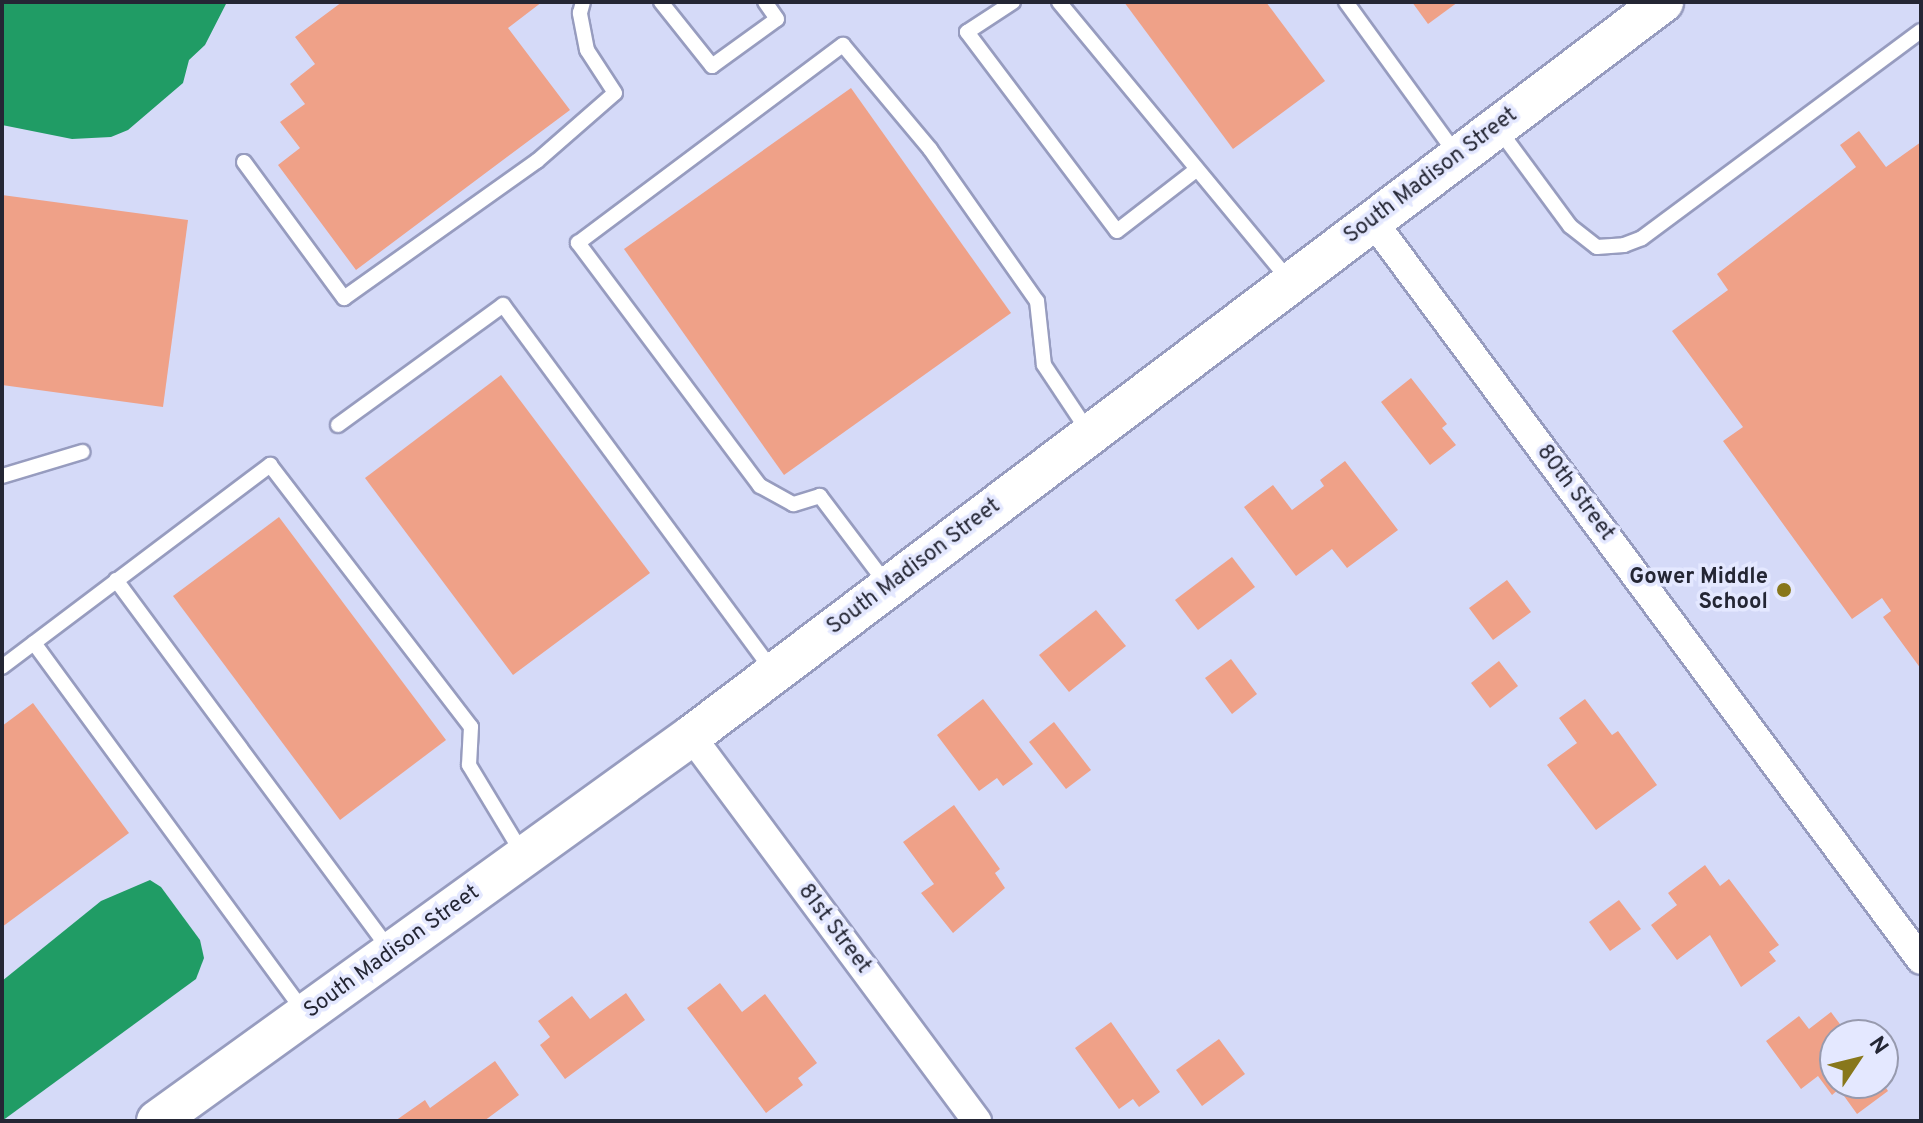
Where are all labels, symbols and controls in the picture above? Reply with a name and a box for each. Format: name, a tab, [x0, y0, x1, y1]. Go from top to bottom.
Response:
street label: South Madison Street	[1339, 102, 1523, 250]
street label: 80th Street	[1530, 440, 1620, 546]
street label: South Madison Street	[822, 493, 1006, 641]
place label: Gower Middle School	[1629, 564, 1768, 616]
marker: Gower Middle School	[1775, 581, 1793, 599]
street label: 81st Street	[792, 879, 876, 979]
street label: South Madison Street	[299, 880, 485, 1024]
north arrow	[1819, 1019, 1899, 1099]
text: N	[1862, 1032, 1893, 1060]

